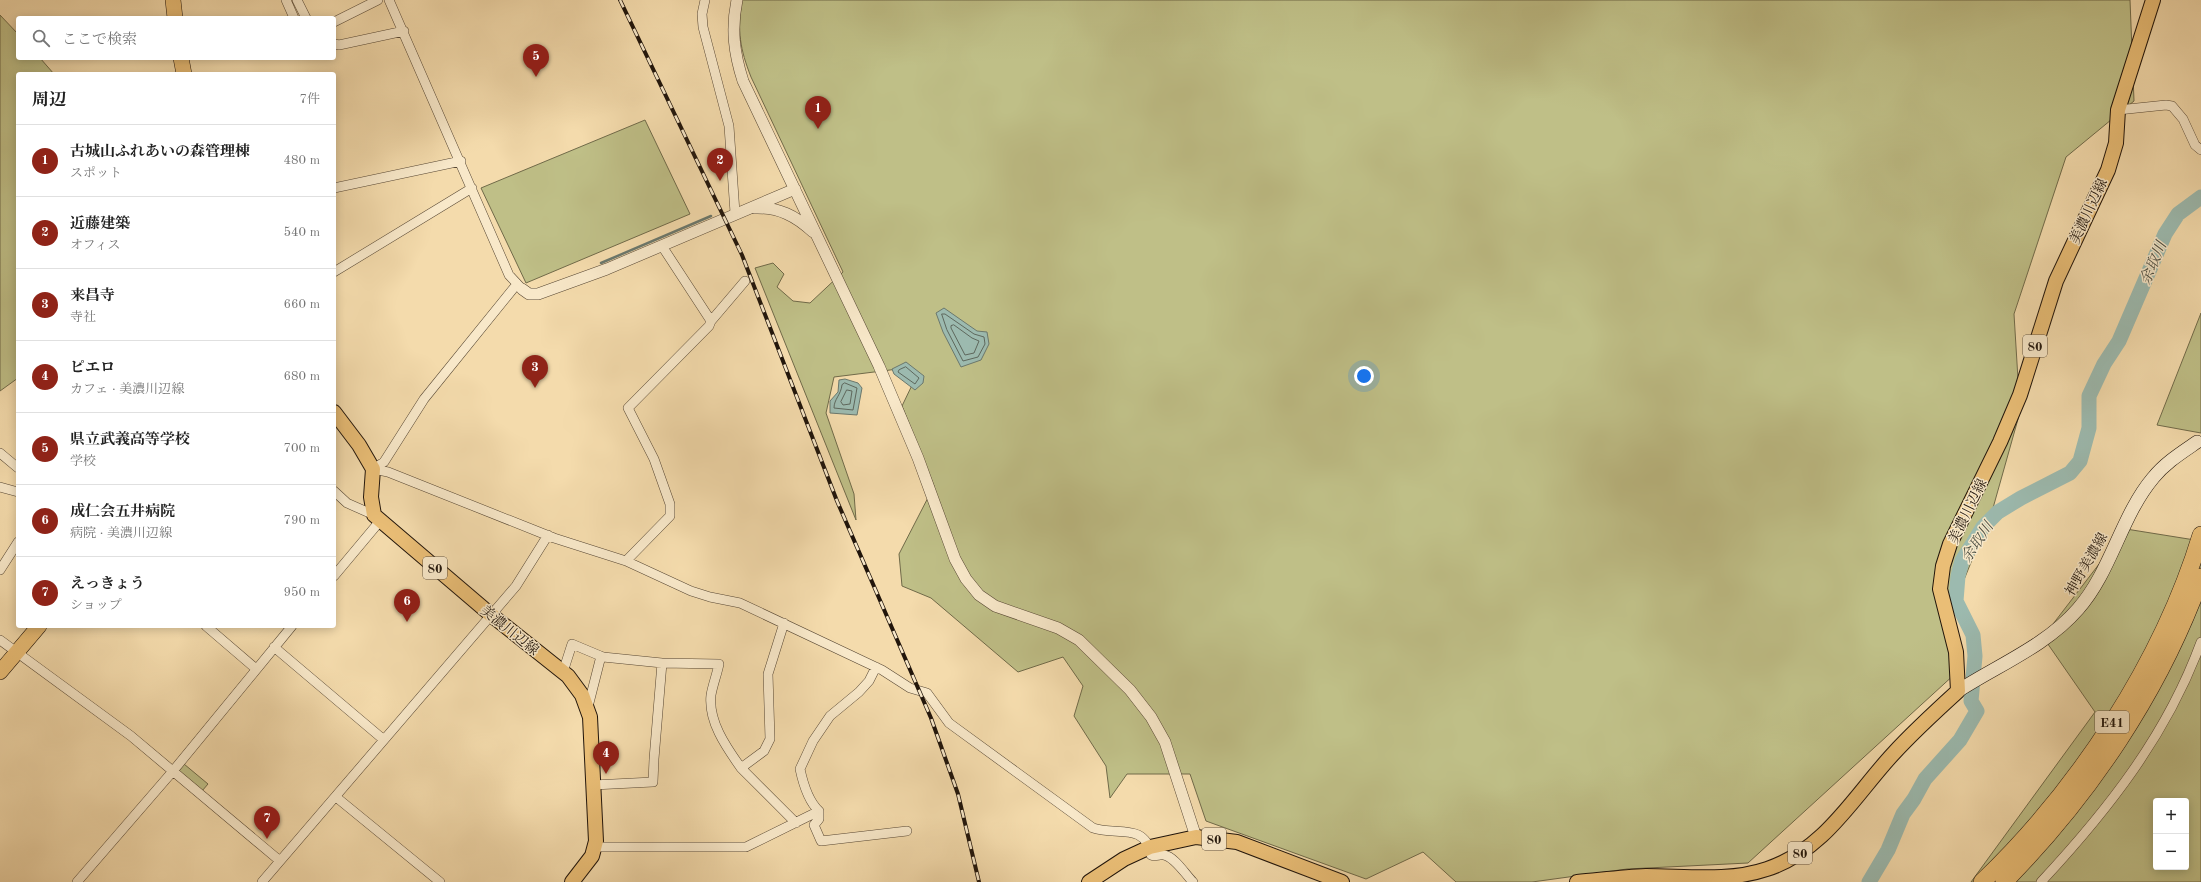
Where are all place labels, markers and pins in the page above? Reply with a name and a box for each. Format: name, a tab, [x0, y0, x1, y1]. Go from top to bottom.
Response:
pin: 5	[523, 44, 549, 77]
pin: 1	[805, 96, 831, 129]
pin: 2	[707, 148, 733, 181]
pin: 3	[522, 355, 548, 388]
pin: 6	[394, 589, 420, 622]
pin: 4	[593, 741, 619, 774]
pin: 7	[254, 806, 280, 839]

